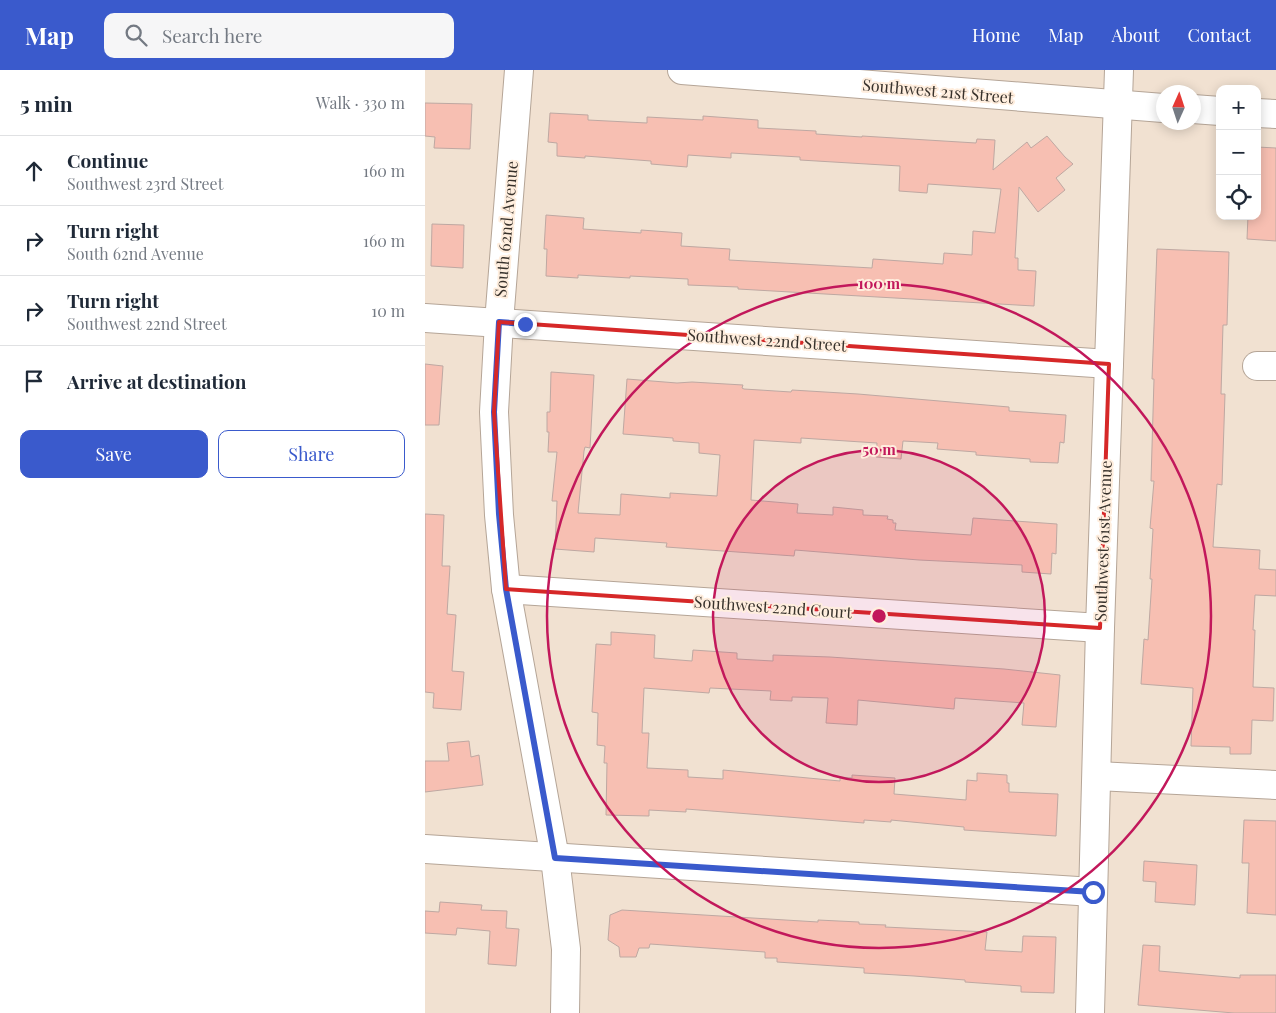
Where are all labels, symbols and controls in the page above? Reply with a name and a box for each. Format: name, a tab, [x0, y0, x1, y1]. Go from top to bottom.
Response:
search box	[104, 13, 454, 58]
text: Map	[25, 19, 74, 51]
icon: search	[122, 21, 150, 49]
text: Search here	[162, 22, 262, 48]
text: Home	[972, 23, 1020, 47]
text: Map	[1048, 23, 1083, 47]
text: About	[1111, 23, 1160, 47]
text: Contact	[1188, 23, 1251, 47]
street label: Southwest 21st Street	[862, 73, 1015, 108]
north arrow	[1156, 85, 1201, 130]
map controls	[1216, 85, 1261, 220]
button: +	[1216, 85, 1261, 130]
text: 5 min	[20, 89, 73, 117]
text: Walk · 330 m	[316, 92, 405, 113]
button: −	[1216, 130, 1261, 175]
text: Continue	[67, 147, 148, 173]
icon: ahead	[20, 157, 48, 185]
text: 160 m	[363, 160, 405, 181]
street label: South 62nd Avenue	[489, 160, 522, 298]
text: Southwest 23rd Street	[67, 173, 223, 194]
button: locate	[1216, 175, 1261, 220]
text: Turn right	[67, 217, 159, 243]
icon: right	[20, 227, 48, 255]
text: 160 m	[363, 230, 405, 251]
text: South 62nd Avenue	[67, 243, 204, 264]
text: 100 m	[858, 273, 901, 293]
text: Turn right	[67, 287, 159, 313]
icon: right	[20, 297, 48, 325]
text: 10 m	[371, 300, 405, 321]
text: Southwest 22nd Street	[67, 313, 227, 334]
route end	[514, 313, 537, 336]
street label: Southwest 22nd Street	[687, 323, 848, 356]
icon: arrive	[20, 367, 48, 395]
text: Arrive at destination	[67, 368, 247, 394]
button: Save	[20, 430, 208, 478]
button: Share	[218, 430, 405, 478]
text: 50 m	[862, 439, 896, 459]
street label: Southwest 61st Avenue	[1089, 460, 1116, 622]
street label: Southwest 22nd Court	[693, 591, 853, 623]
centre of rings	[870, 607, 888, 625]
route start	[1082, 881, 1105, 904]

